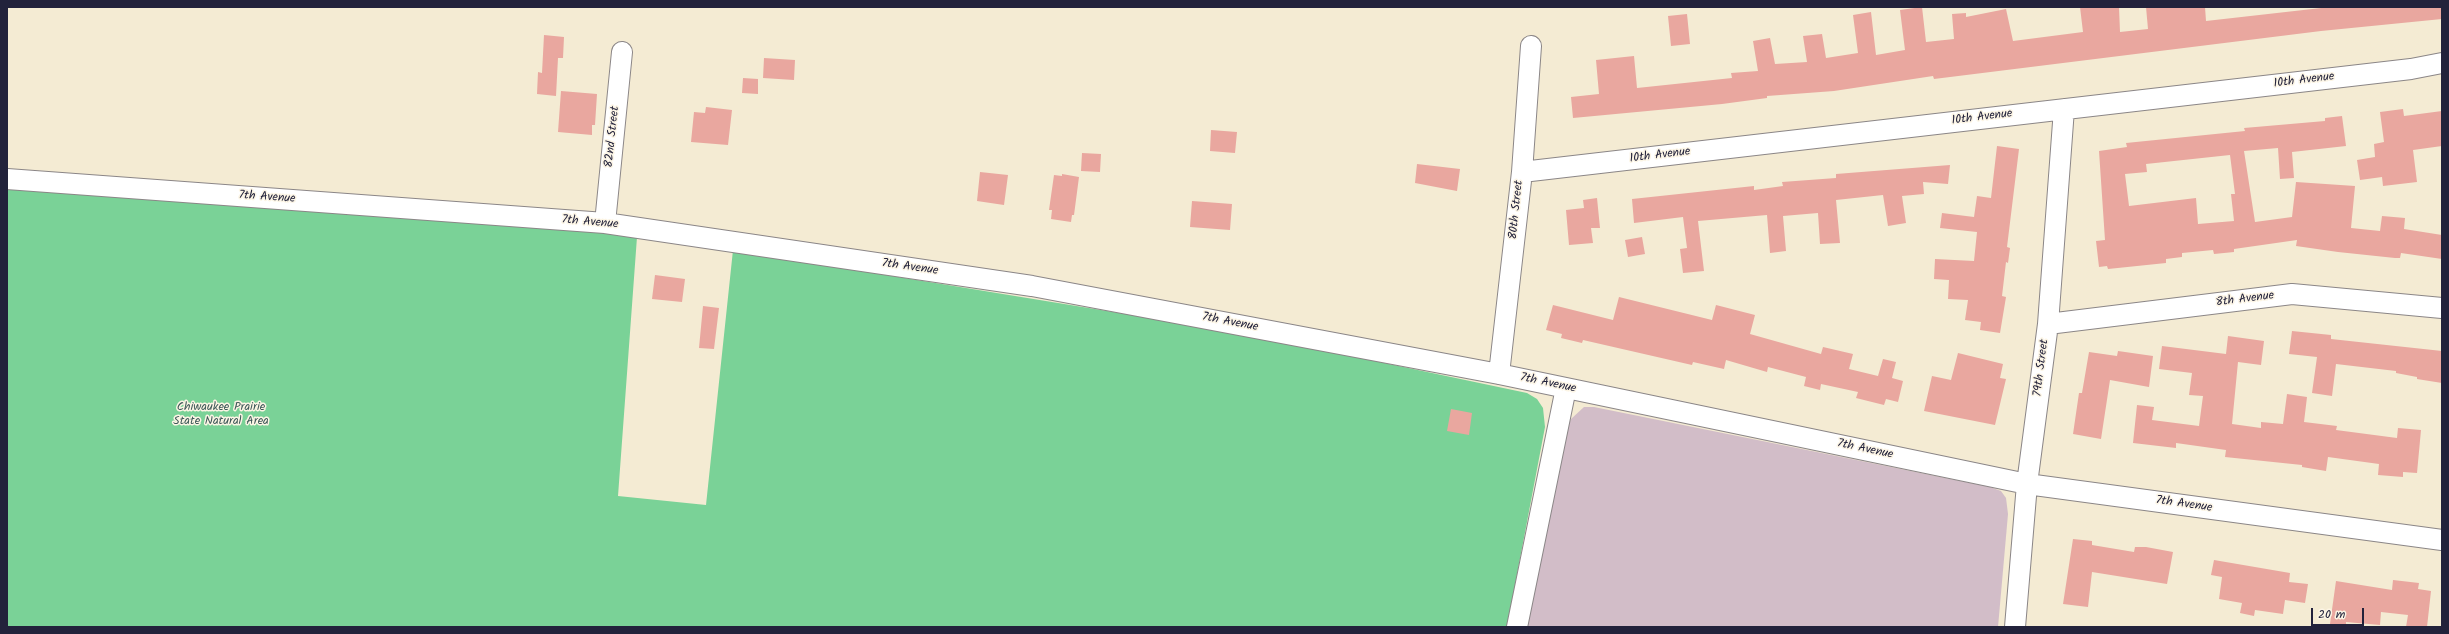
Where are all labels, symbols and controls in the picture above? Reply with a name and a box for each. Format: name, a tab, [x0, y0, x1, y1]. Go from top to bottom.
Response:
street label: 10th Avenue	[2273, 70, 2335, 92]
street label: 82nd Street	[603, 106, 623, 168]
street label: 10th Avenue	[1951, 107, 2013, 129]
street label: 10th Avenue	[1629, 145, 1691, 167]
street label: 80th Street	[1507, 180, 1527, 240]
street label: 7th Avenue	[238, 189, 296, 207]
street label: 7th Avenue	[561, 213, 619, 233]
street label: 7th Avenue	[881, 257, 939, 279]
street label: 8th Avenue	[2215, 289, 2275, 311]
street label: 7th Avenue	[1201, 311, 1259, 335]
street label: 79th Street	[2031, 338, 2053, 398]
street label: 7th Avenue	[1519, 371, 1577, 397]
park label: Chiwaukee Prairie State Natural Area	[173, 401, 269, 429]
street label: 7th Avenue	[1836, 437, 1894, 463]
street label: 7th Avenue	[2155, 494, 2213, 516]
scale bar	[2313, 600, 2366, 626]
text: 20 m	[2318, 605, 2345, 624]

